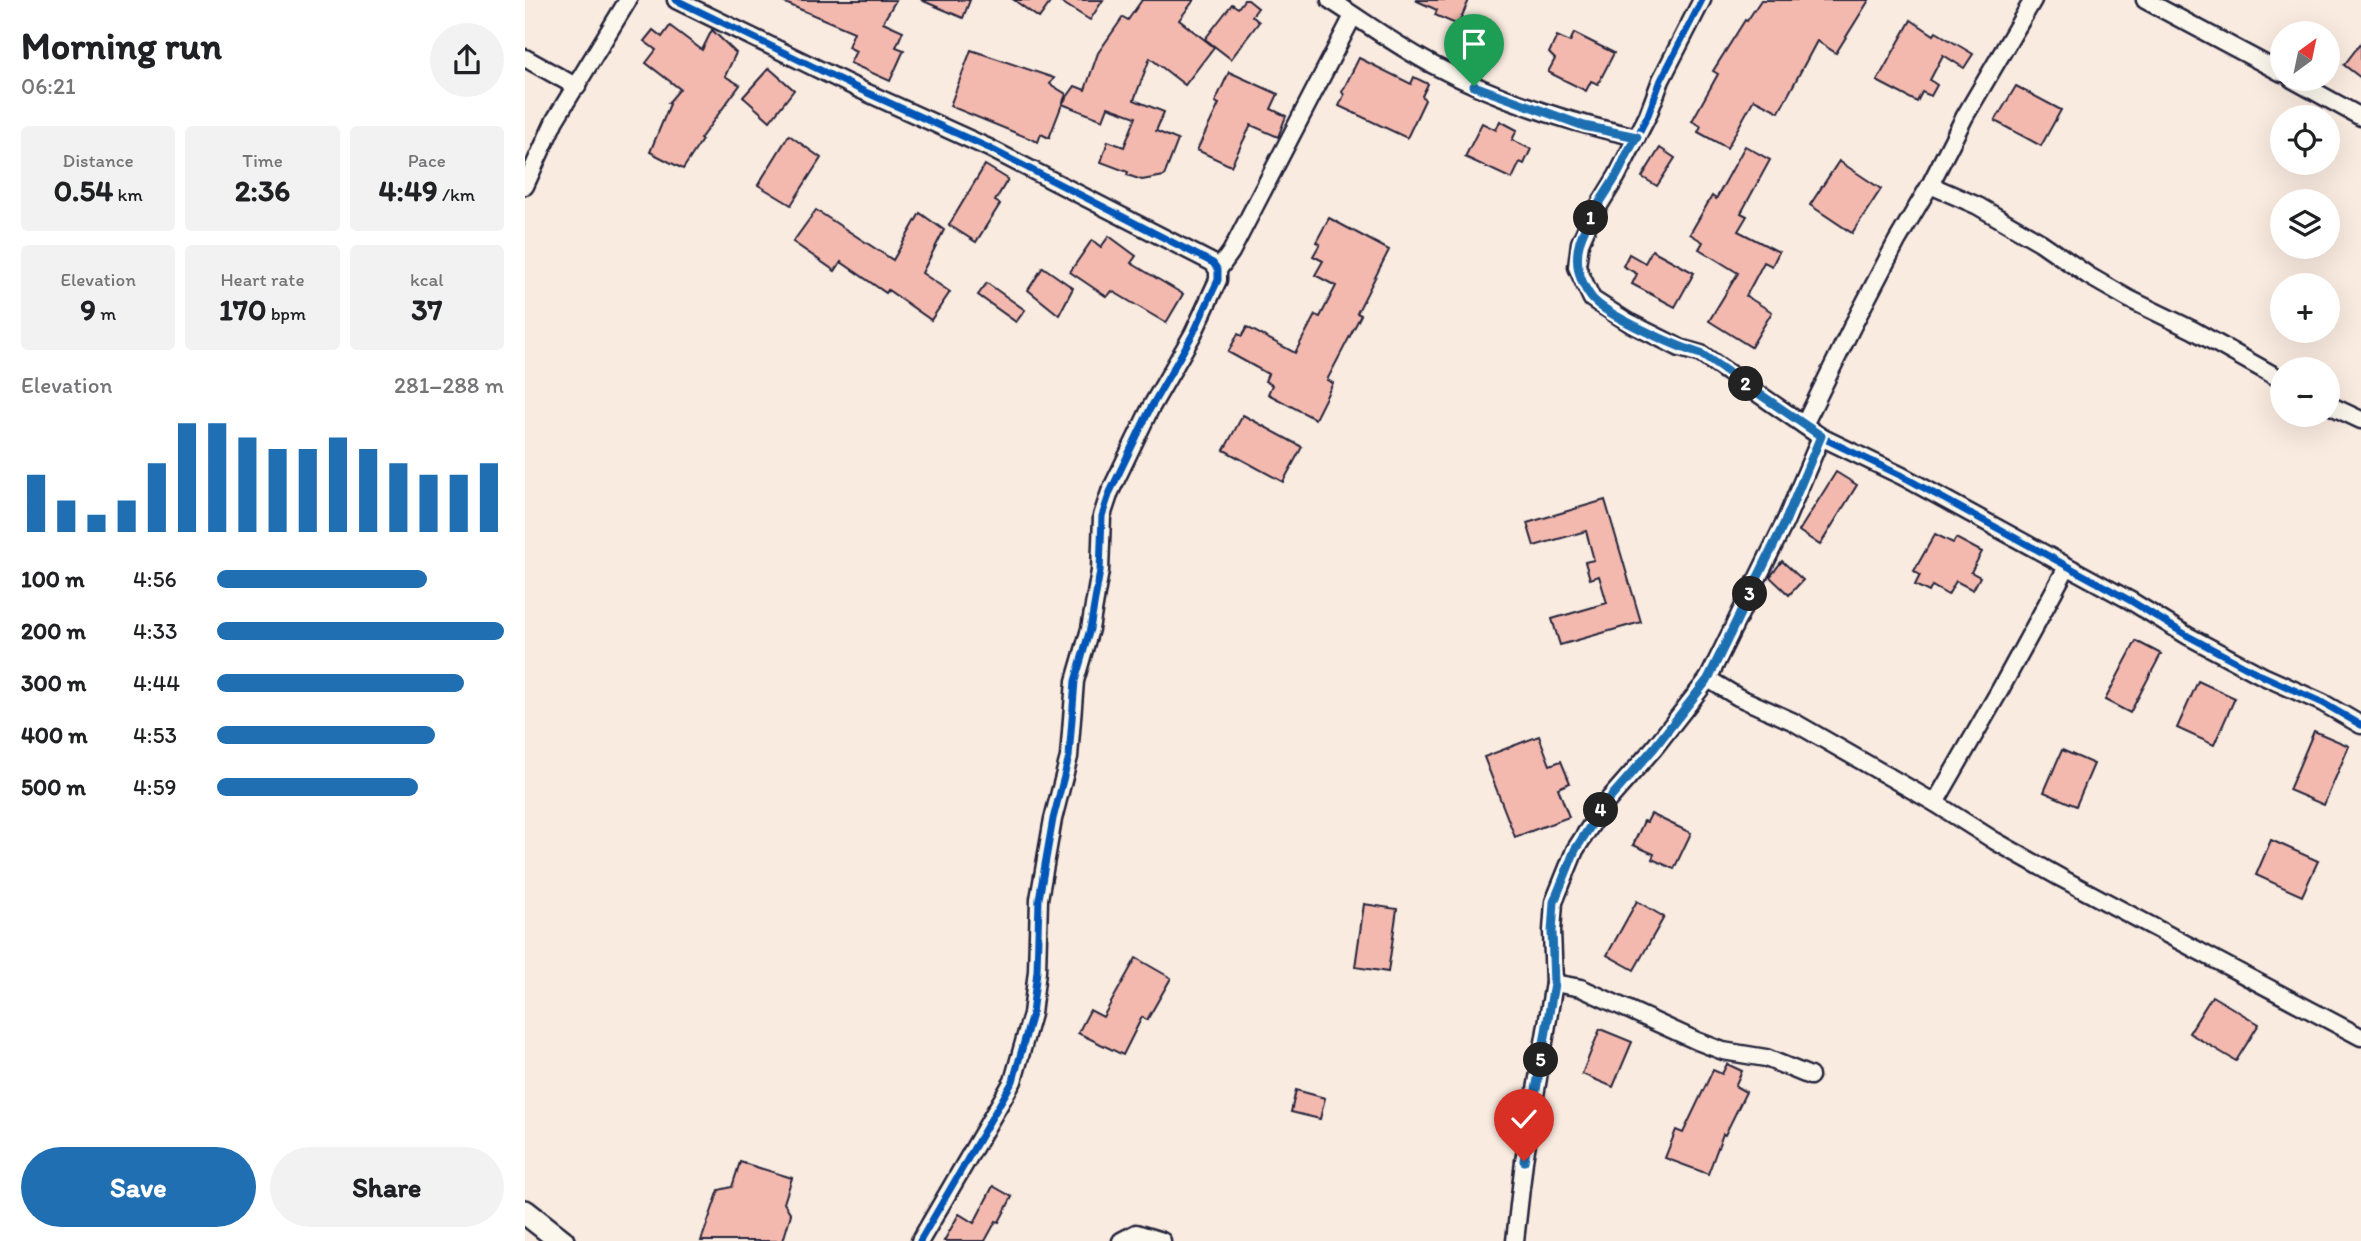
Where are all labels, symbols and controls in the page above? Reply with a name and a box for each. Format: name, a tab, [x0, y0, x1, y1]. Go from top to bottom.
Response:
pin	[1444, 14, 1504, 86]
north arrow	[2270, 21, 2340, 91]
map controls	[2270, 21, 2340, 427]
text: Morning run	[21, 23, 222, 69]
button: share	[430, 23, 504, 97]
icon: arrive	[1455, 25, 1493, 63]
text: 06:21	[21, 72, 76, 100]
button: locate	[2270, 105, 2340, 175]
text: Distance	[63, 149, 134, 172]
text: Time	[242, 149, 283, 172]
text: Pace	[408, 149, 446, 172]
text: 0.54	[54, 172, 113, 209]
text: 2:36	[235, 172, 290, 209]
text: 4:49	[379, 172, 438, 209]
text: km	[113, 183, 143, 206]
text: /km	[438, 183, 475, 206]
button: layers	[2270, 189, 2340, 259]
pin: 1	[1573, 200, 1609, 235]
text: 1	[1586, 206, 1595, 229]
text: Elevation	[60, 268, 136, 291]
text: Heart rate	[220, 268, 305, 291]
text: kcal	[410, 268, 444, 291]
button: +	[2270, 273, 2340, 343]
text: 9	[80, 291, 96, 328]
text: 170	[219, 291, 266, 328]
text: 37	[411, 291, 442, 328]
text: m	[96, 302, 116, 325]
text: bpm	[266, 302, 306, 325]
button: −	[2270, 357, 2340, 427]
pin: 2	[1729, 366, 1763, 402]
text: Elevation	[21, 371, 112, 399]
text: 281–288 m	[394, 371, 504, 399]
text: 2	[1741, 372, 1751, 395]
text: 100 m	[21, 565, 85, 593]
text: 4:56	[133, 565, 177, 593]
pin: 3	[1733, 576, 1767, 612]
text: 3	[1744, 582, 1755, 605]
text: 200 m	[21, 617, 86, 645]
text: 4:33	[133, 617, 178, 645]
text: 300 m	[21, 669, 86, 697]
text: 4:44	[133, 669, 180, 697]
text: 400 m	[21, 721, 88, 749]
text: 4:53	[133, 721, 177, 749]
text: 500 m	[21, 773, 86, 801]
text: 4:59	[133, 773, 177, 801]
pin: 4	[1583, 792, 1619, 828]
text: 4	[1595, 798, 1606, 821]
pin: 5	[1523, 1042, 1559, 1078]
text: 5	[1536, 1048, 1545, 1071]
pin	[1494, 1089, 1554, 1161]
icon: check	[1505, 1100, 1543, 1138]
button: Save	[21, 1147, 256, 1227]
button: Share	[270, 1147, 504, 1227]

